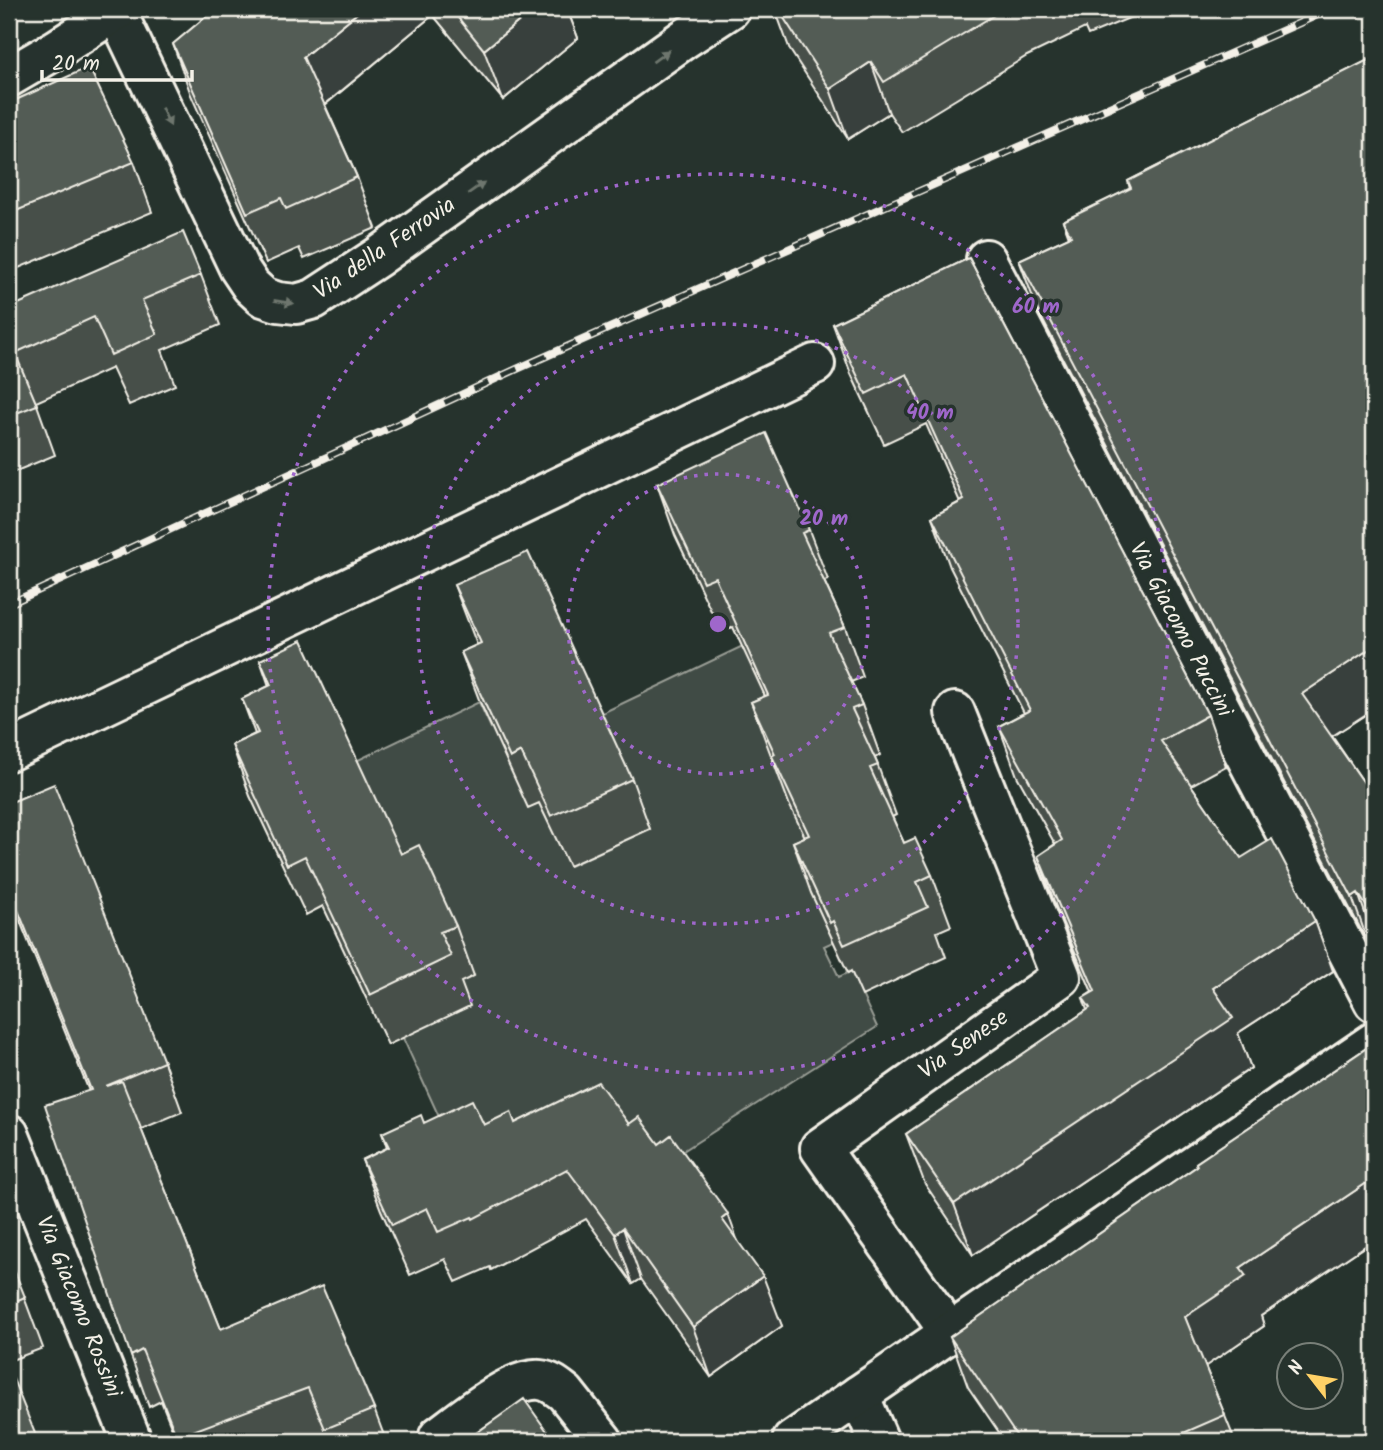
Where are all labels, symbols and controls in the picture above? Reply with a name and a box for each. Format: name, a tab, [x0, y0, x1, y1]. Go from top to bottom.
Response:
scale bar	[42, 38, 192, 82]
text: 20 m	[52, 48, 100, 81]
one-way arrow	[652, 49, 670, 63]
one-way arrow	[161, 107, 172, 127]
one-way arrow	[467, 181, 485, 195]
street label: Via della Ferrovia	[307, 188, 463, 310]
text: 60 m	[1012, 291, 1060, 324]
one-way arrow	[273, 297, 295, 308]
text: 40 m	[906, 397, 954, 430]
text: 20 m	[800, 503, 848, 536]
street label: Via Giacomo Puccini	[1119, 536, 1242, 725]
centre of rings	[706, 612, 730, 636]
street label: Via Senese	[911, 1001, 1017, 1089]
street label: Via Giacomo Rossini	[25, 1211, 131, 1405]
north arrow	[1274, 1342, 1344, 1412]
text: N	[1281, 1355, 1313, 1381]

